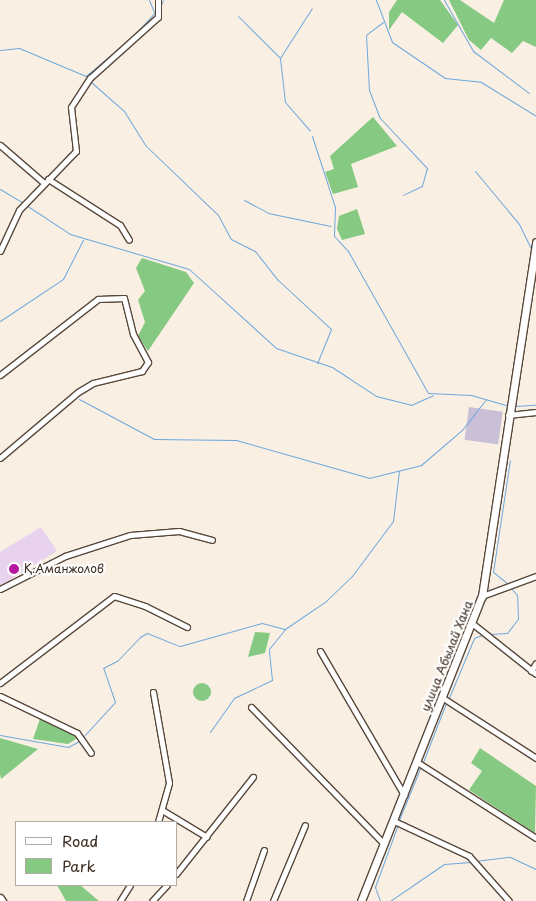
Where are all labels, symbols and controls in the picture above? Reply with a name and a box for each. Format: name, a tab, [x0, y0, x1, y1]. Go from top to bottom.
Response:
place label: Қ.Аманжолов	[24, 562, 104, 576]
marker: Қ.Аманжолов	[8, 563, 20, 575]
street label: улица Абылай Хана	[418, 598, 476, 714]
legend	[15, 821, 178, 886]
text: Road	[62, 829, 98, 852]
text: Park	[62, 854, 96, 877]

